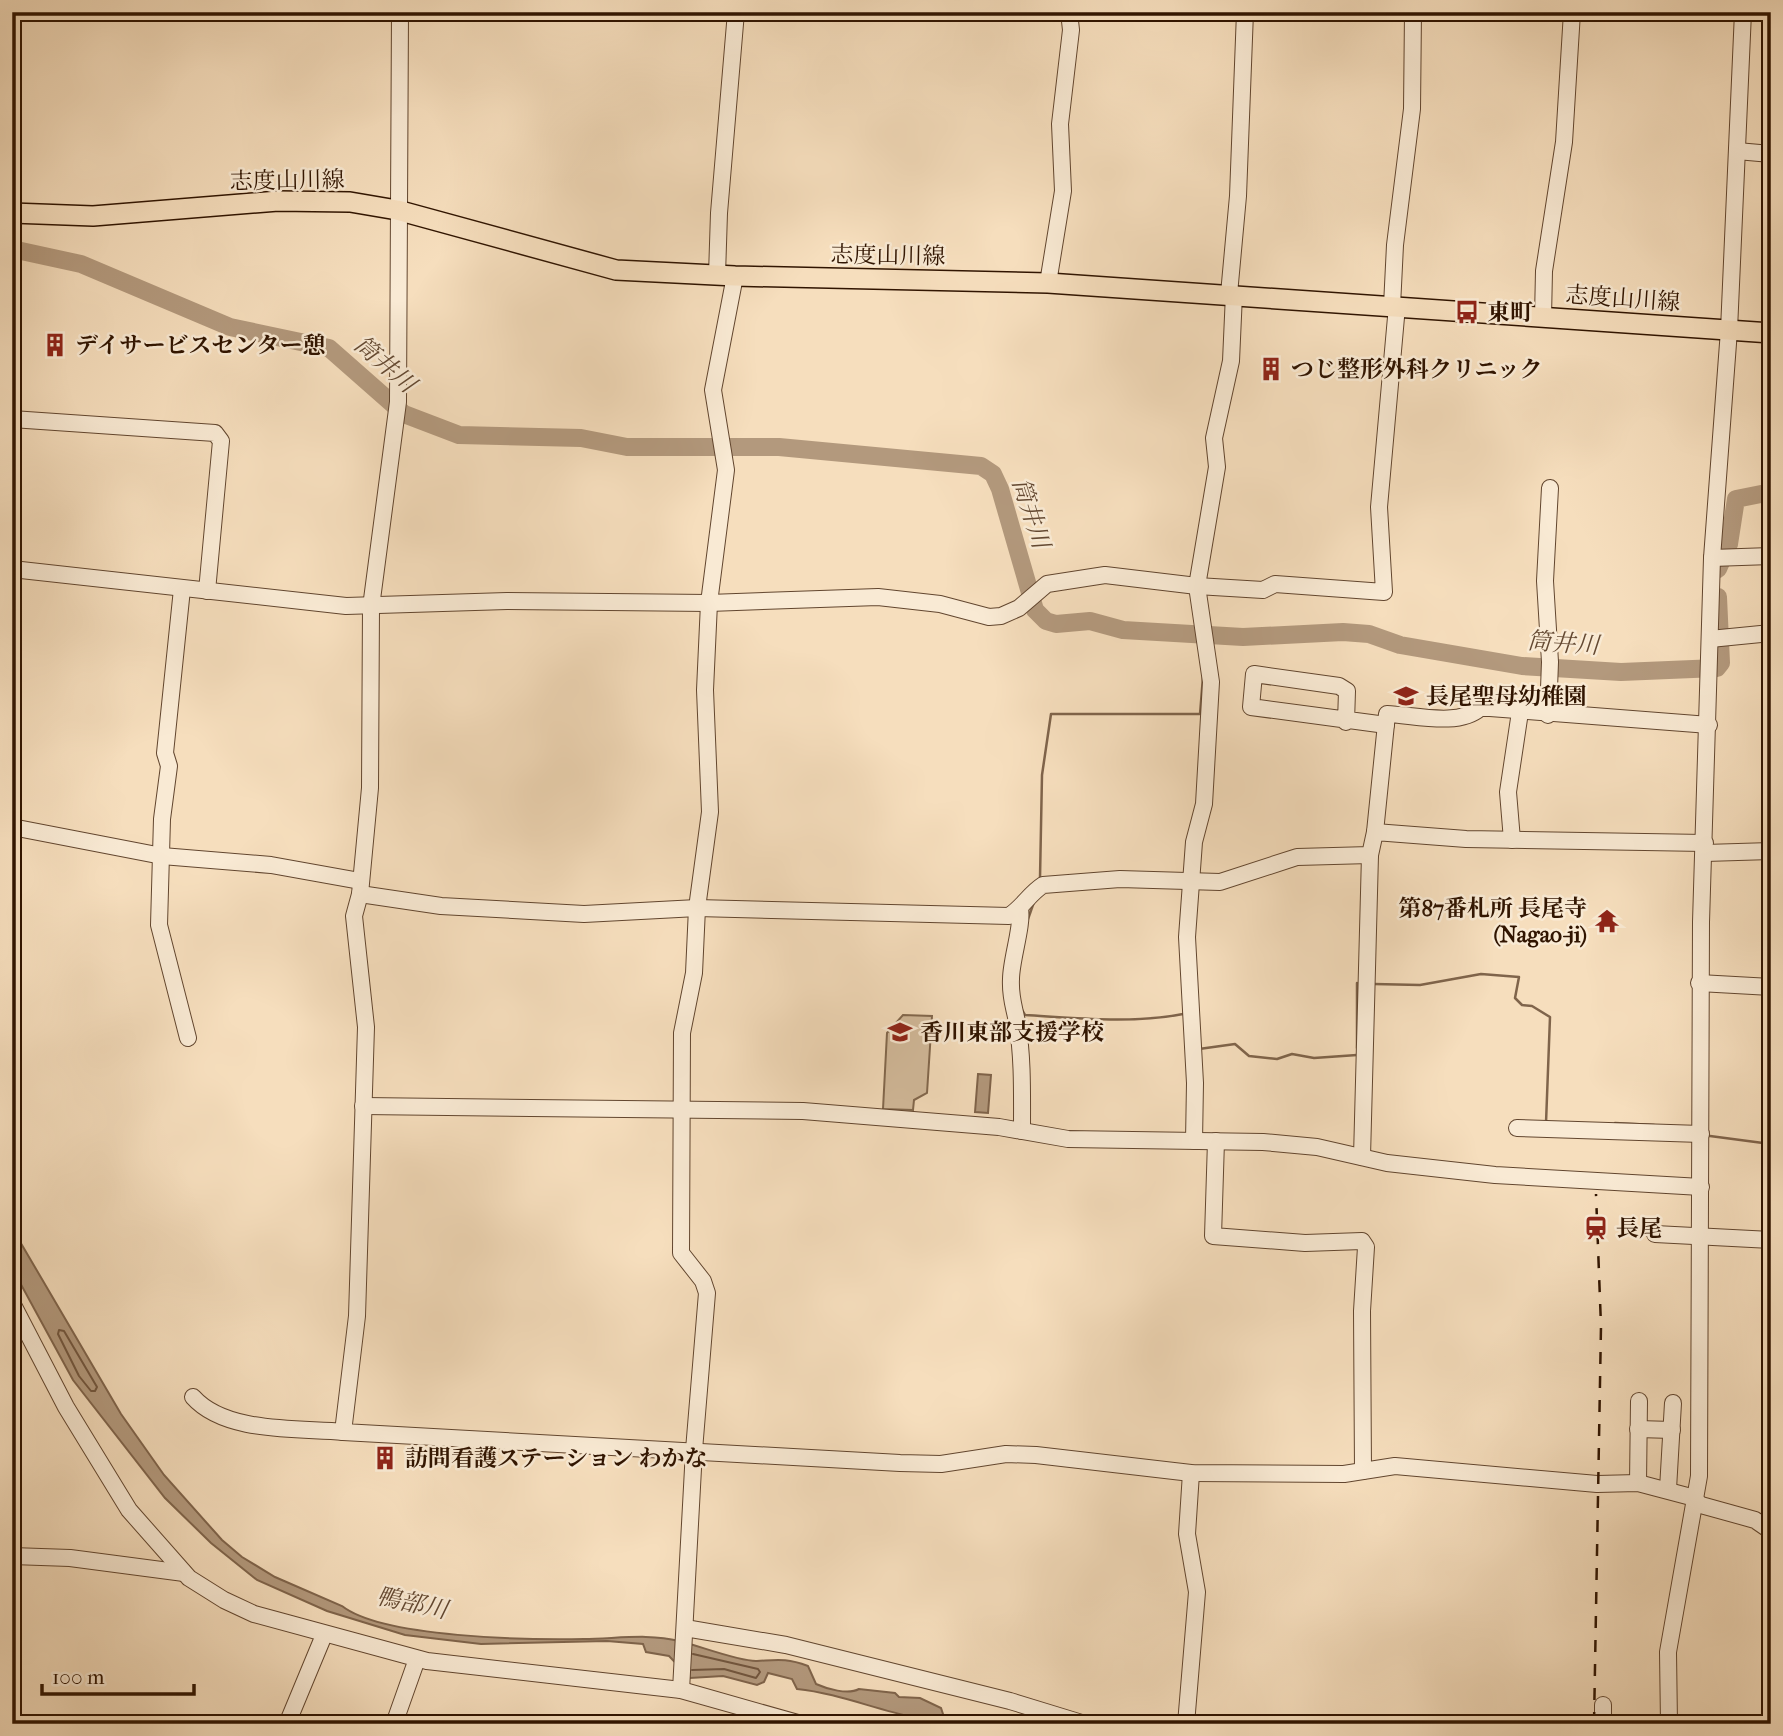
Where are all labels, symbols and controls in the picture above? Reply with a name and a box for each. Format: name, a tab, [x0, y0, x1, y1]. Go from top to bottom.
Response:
street label: 志度山川線	[229, 166, 345, 195]
street label: 志度山川線	[830, 241, 946, 270]
street label: 志度山川線	[1565, 281, 1681, 316]
bus stop icon: 東町	[1453, 298, 1481, 326]
place label: 東町	[1487, 299, 1533, 326]
water label: 筒井川	[349, 330, 424, 400]
building icon: デイサービスセンター憩	[41, 331, 69, 359]
place label: デイサービスセンター憩	[75, 332, 325, 359]
building icon: つじ整形外科クリニック	[1257, 355, 1285, 383]
place label: つじ整形外科クリニック	[1291, 356, 1543, 383]
water label: 筒井川	[1007, 474, 1056, 554]
water label: 筒井川	[1526, 627, 1603, 660]
school or university icon: 長尾聖母幼稚園	[1392, 682, 1420, 710]
place label: 長尾聖母幼稚園	[1426, 683, 1587, 710]
place label: 第87番札所 長尾寺 (Nagao-ji)	[1398, 895, 1587, 948]
temple icon: 第87番札所 長尾寺 (Nagao-ji)	[1593, 907, 1621, 935]
school or university icon: 香川東部支援学校	[886, 1018, 914, 1046]
place label: 香川東部支援学校	[920, 1019, 1104, 1046]
station icon: 長尾	[1582, 1214, 1610, 1242]
place label: 長尾	[1616, 1215, 1662, 1242]
building icon: 訪問看護ステーション わかな	[371, 1444, 399, 1472]
place label: 訪問看護ステーション わかな	[405, 1445, 708, 1472]
water label: 鴨部川	[374, 1582, 453, 1625]
scale bar	[42, 1652, 194, 1696]
text: 100 m	[52, 1665, 105, 1689]

